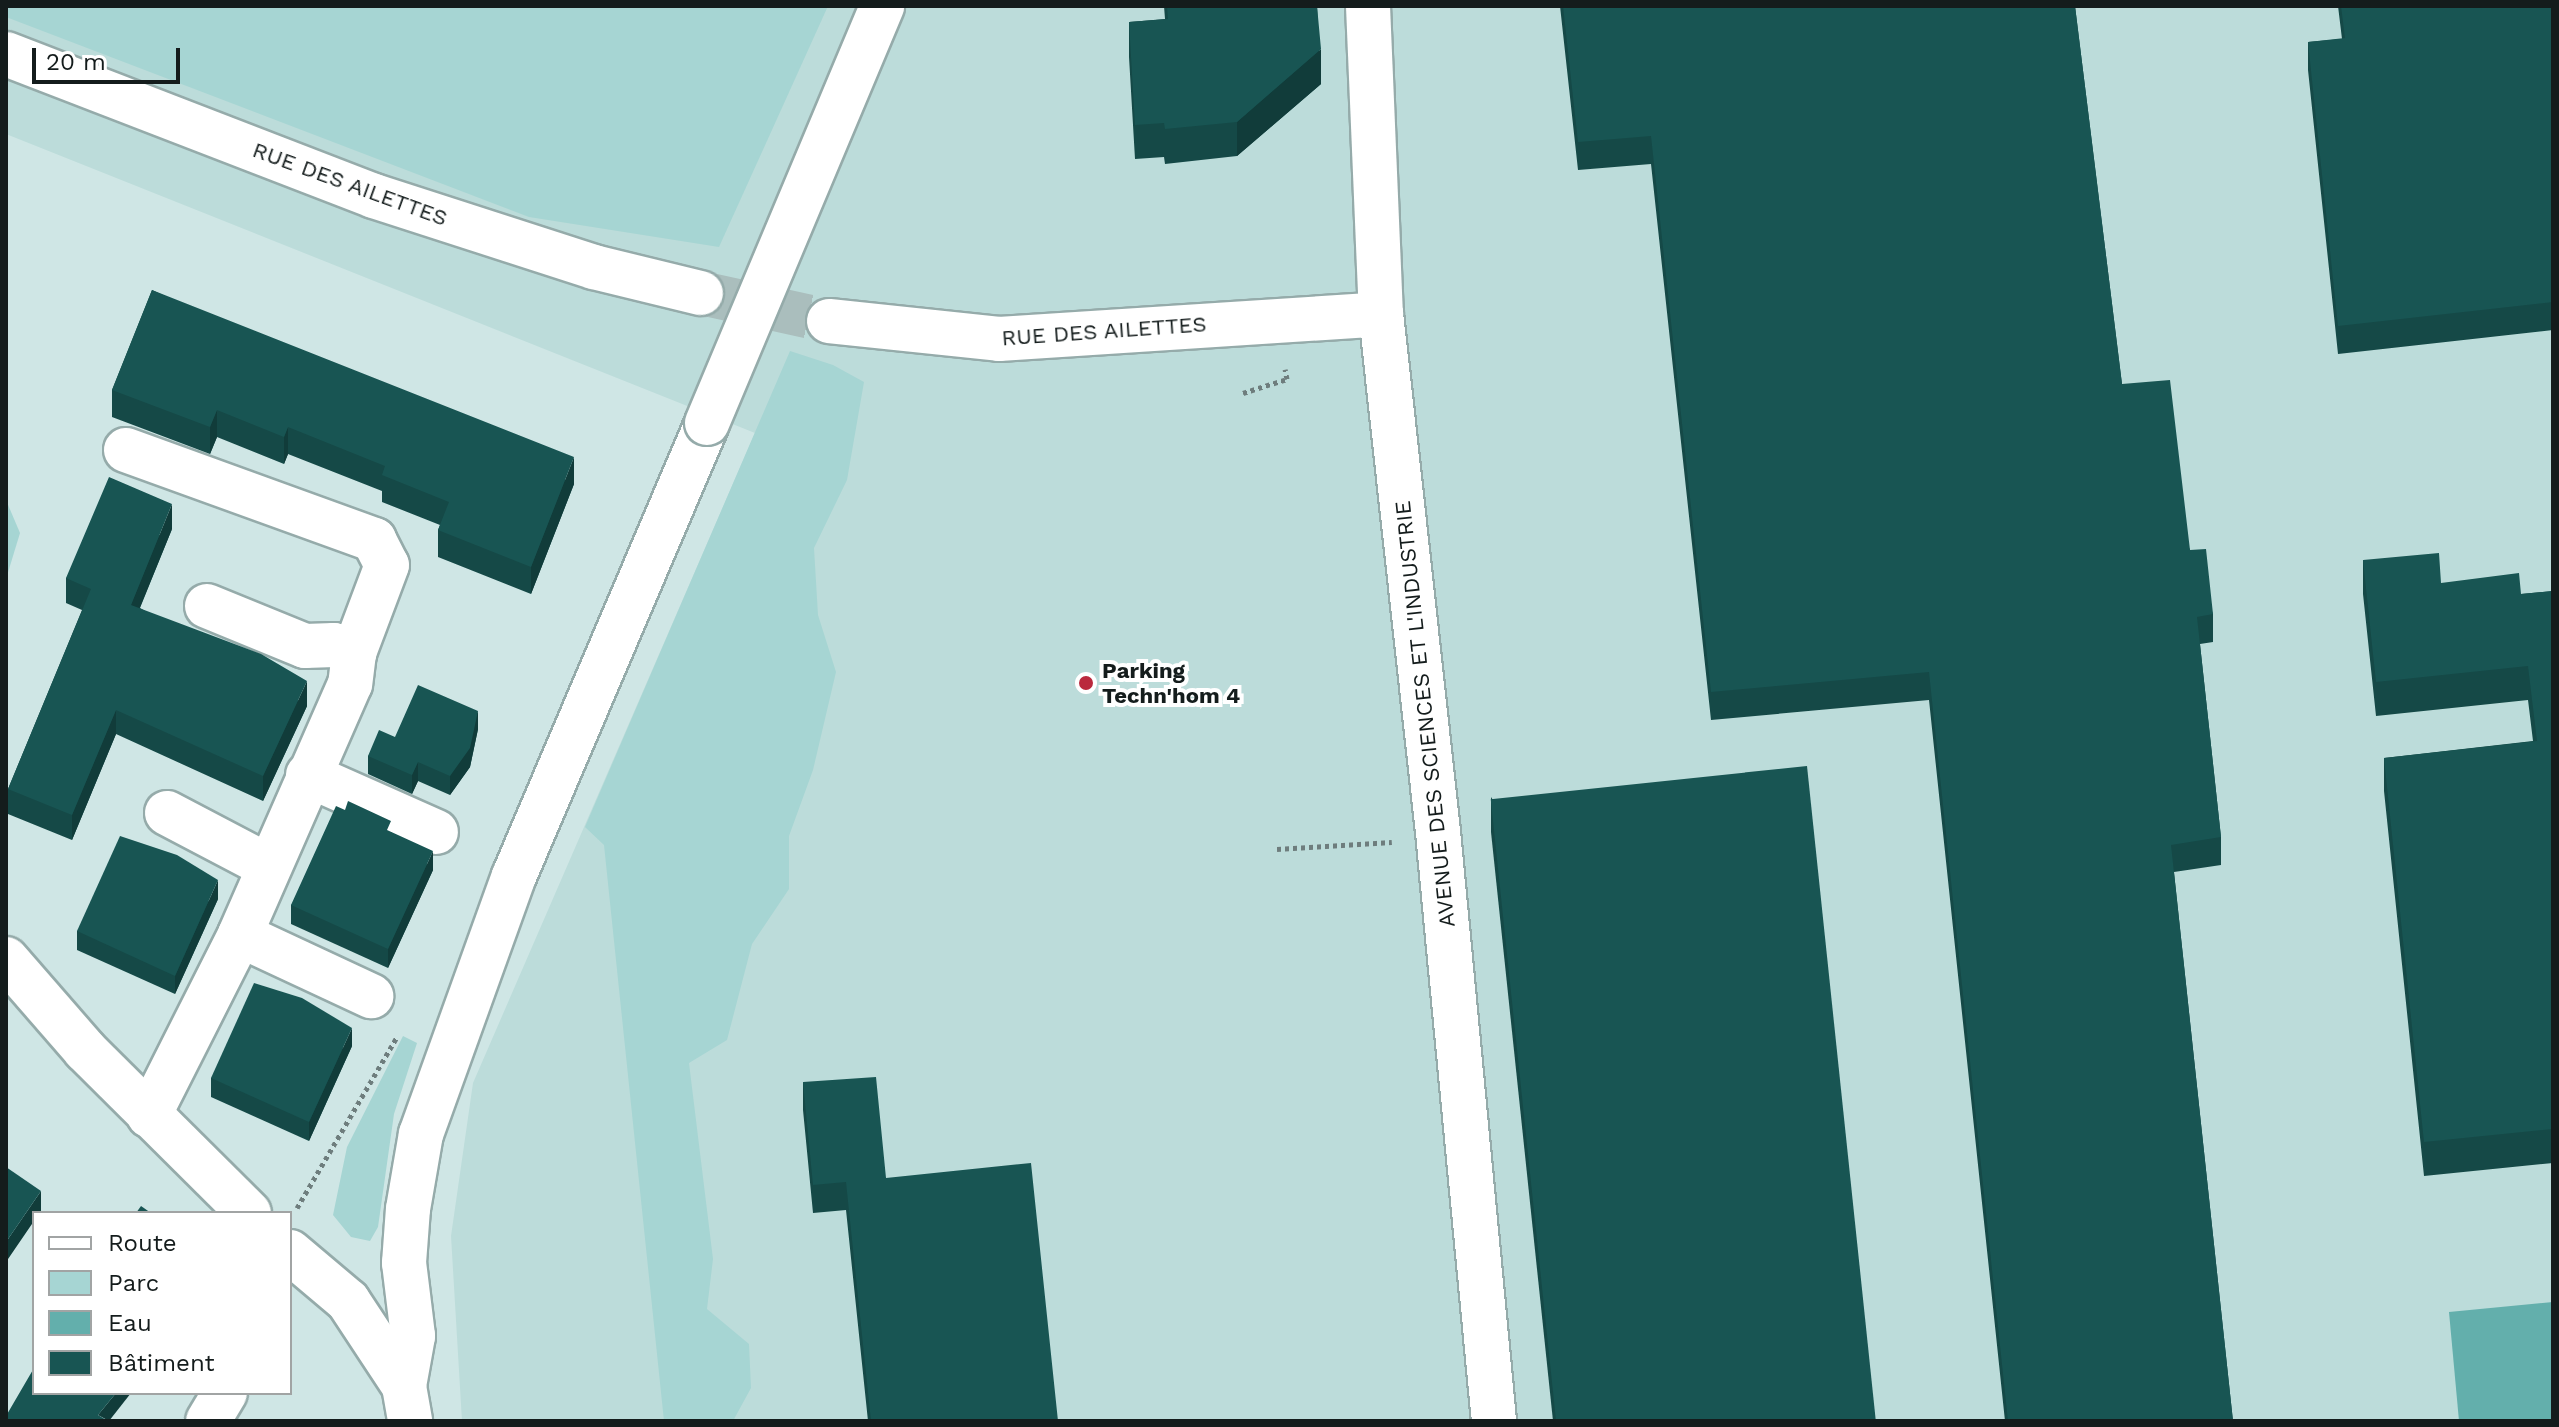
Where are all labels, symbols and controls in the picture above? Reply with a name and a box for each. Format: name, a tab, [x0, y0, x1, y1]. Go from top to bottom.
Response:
scale bar	[36, 32, 184, 82]
text: 20 m	[46, 48, 106, 76]
street label: RUE DES AILETTES	[249, 136, 451, 232]
street label: RUE DES AILETTES	[1000, 311, 1208, 351]
street label: AVENUE DES SCIENCES ET L'INDUSTRIE	[1389, 499, 1461, 929]
place label: Parking Techn'hom 4	[1102, 657, 1240, 708]
marker: Parking Techn'hom 4	[1077, 674, 1095, 692]
legend	[32, 1211, 292, 1395]
text: Route	[108, 1229, 177, 1257]
text: Parc	[108, 1269, 159, 1297]
text: Eau	[108, 1309, 152, 1337]
text: Bâtiment	[108, 1349, 215, 1377]

